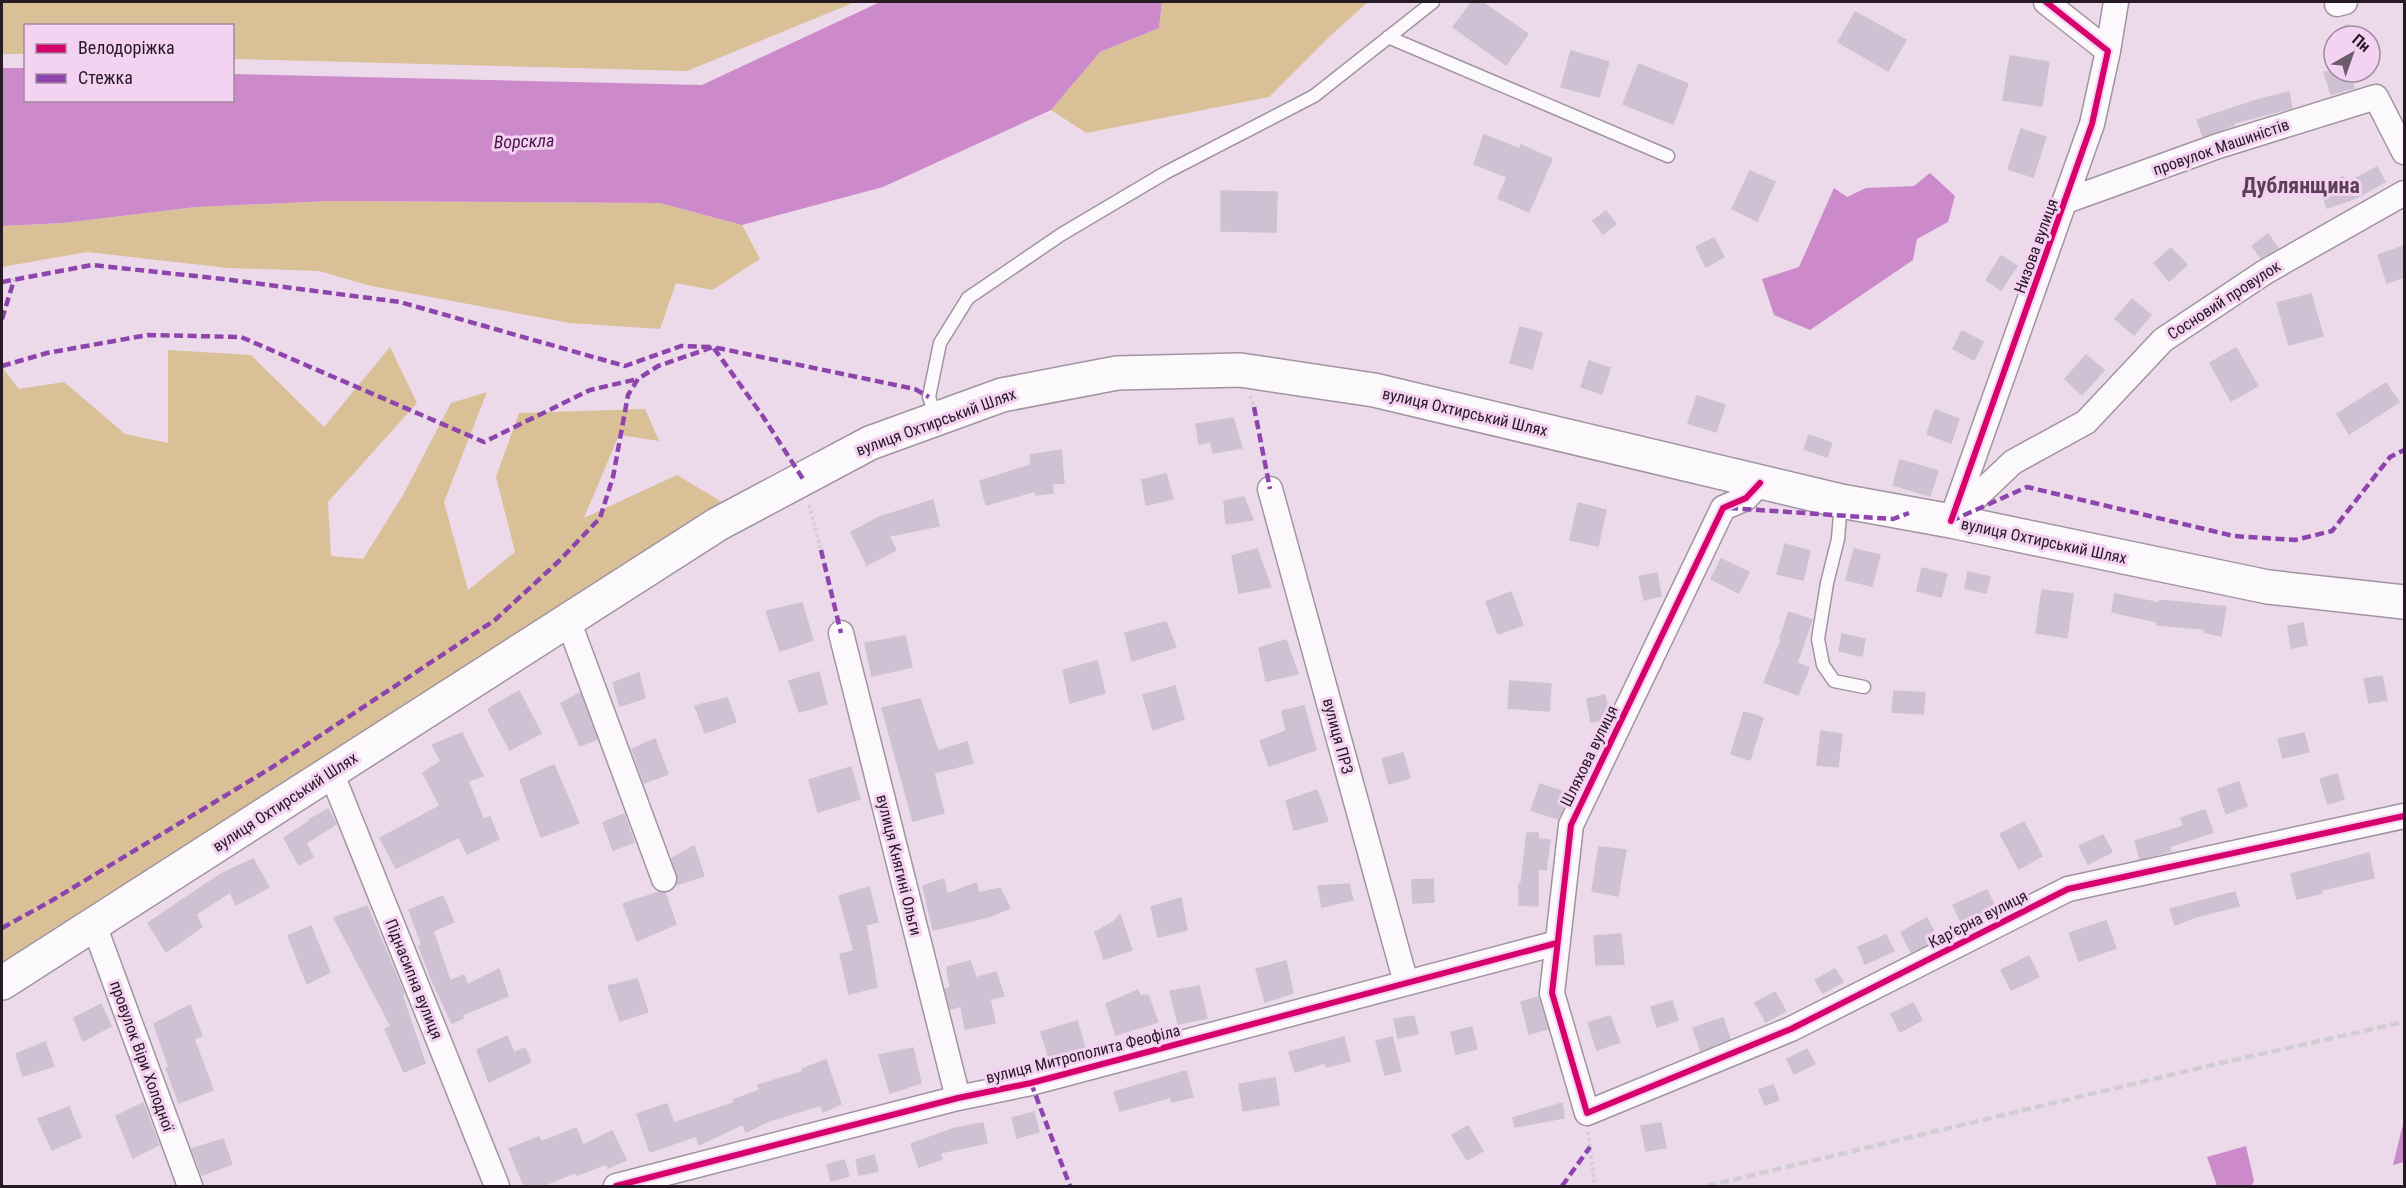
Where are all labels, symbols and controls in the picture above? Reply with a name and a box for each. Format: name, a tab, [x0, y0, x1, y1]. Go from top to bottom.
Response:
legend	[24, 24, 234, 102]
north arrow	[2322, 24, 2382, 84]
text: Пн	[2348, 30, 2374, 56]
text: Велодоріжка	[78, 37, 175, 58]
text: Стежка	[78, 67, 133, 88]
street label: провулок Машиністів	[2150, 115, 2292, 179]
water label: Ворскла	[493, 129, 555, 153]
district label: Дублянщина	[2242, 173, 2360, 198]
street label: Низова вулиця	[2010, 196, 2062, 296]
street label: Сосновий провулок	[2164, 256, 2284, 344]
street label: вулиця Охтирський Шлях	[853, 384, 1019, 460]
street label: вулиця Охтирський Шлях	[1381, 384, 1549, 440]
street label: вулиця Охтирський Шлях	[1959, 514, 2129, 568]
street label: вулиця ПРЗ	[1319, 696, 1357, 776]
street label: Шляхова вулиця	[1556, 702, 1622, 810]
street label: вулиця Охтирський Шлях	[209, 748, 361, 856]
street label: вулиця Княгині Ольги	[872, 793, 926, 937]
street label: Карʼєрна вулиця	[1925, 886, 2031, 952]
street label: Піднасипна вулиця	[381, 916, 447, 1042]
street label: провулок Віри Холодної	[106, 978, 178, 1135]
street label: вулиця Митрополита Феофіла	[984, 1021, 1182, 1087]

